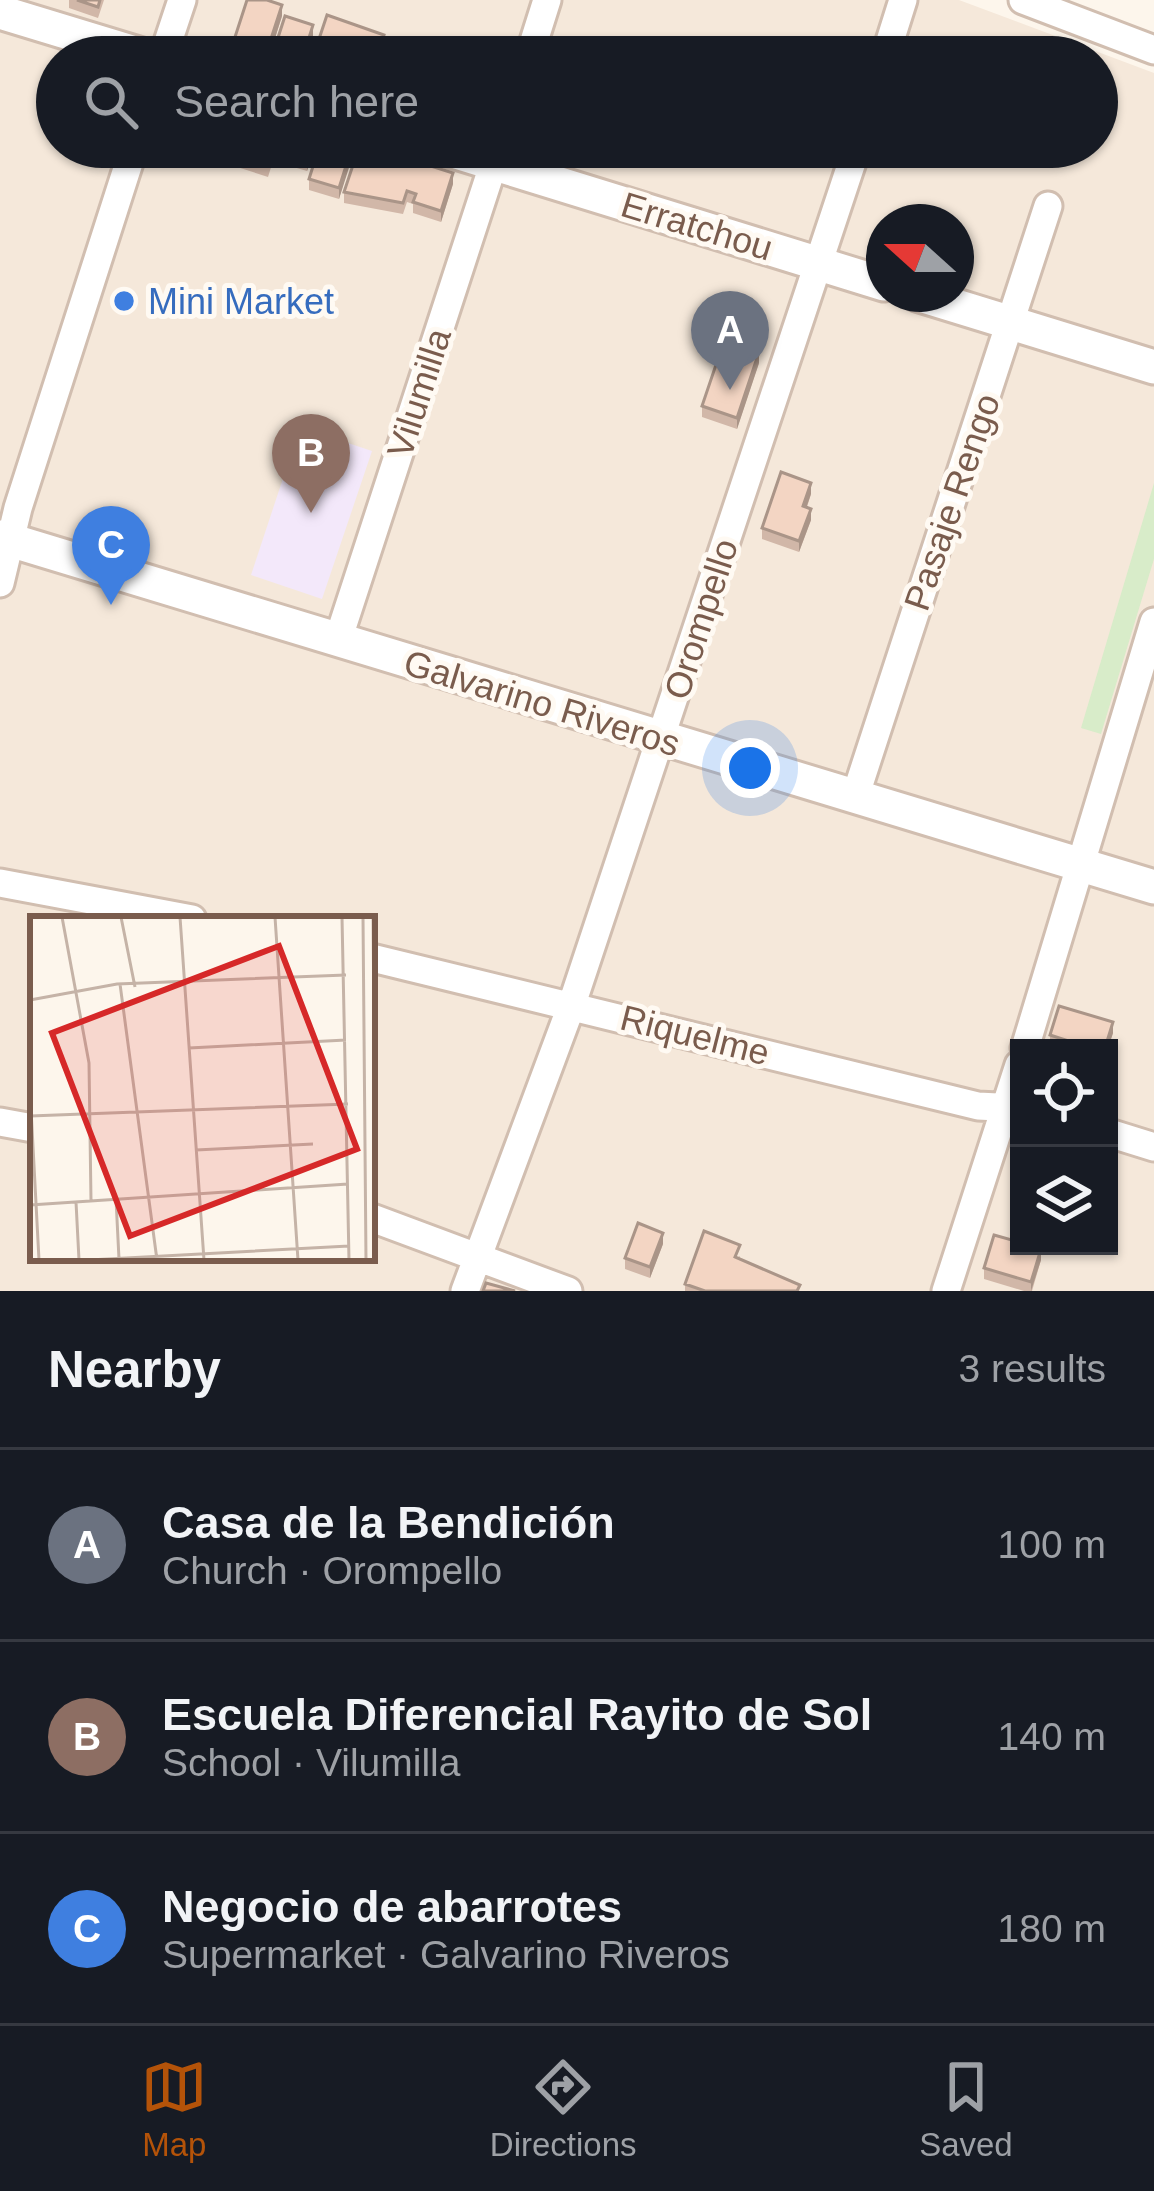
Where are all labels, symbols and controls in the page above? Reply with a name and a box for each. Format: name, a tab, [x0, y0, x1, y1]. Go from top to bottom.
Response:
search box	[36, 36, 1118, 168]
icon: search	[78, 69, 144, 135]
text: Search here	[174, 76, 419, 127]
street label: Erratchou	[616, 184, 778, 268]
north arrow	[866, 204, 974, 312]
place label: Mini Market	[148, 281, 334, 322]
marker: Mini Market	[111, 288, 137, 314]
pin: A	[691, 291, 769, 390]
street label: Vilumilla	[379, 322, 459, 463]
street label: Pasaje Rengo	[896, 388, 1008, 616]
pin: B	[272, 414, 350, 513]
pin: C	[72, 506, 150, 605]
street label: Orompello	[656, 534, 746, 704]
street label: Galvarino Riveros	[399, 642, 685, 764]
your location	[720, 738, 780, 798]
inset map	[30, 916, 375, 1261]
street label: Riquelme	[616, 997, 774, 1073]
map controls	[1010, 1039, 1118, 1255]
button: locate	[1010, 1039, 1118, 1147]
button: layers	[1010, 1147, 1118, 1255]
text: Nearby	[48, 1341, 221, 1398]
text: 3 results	[959, 1347, 1106, 1390]
text: Casa de la Bendición	[162, 1497, 615, 1548]
text: A	[73, 1523, 101, 1566]
text: 100 m	[998, 1523, 1106, 1566]
text: Church · Orompello	[162, 1549, 502, 1592]
text: Escuela Diferencial Rayito de Sol	[162, 1689, 872, 1740]
text: B	[73, 1715, 101, 1758]
text: 140 m	[998, 1715, 1106, 1758]
text: School · Vilumilla	[162, 1741, 460, 1784]
text: Negocio de abarrotes	[162, 1881, 622, 1932]
text: C	[73, 1907, 101, 1950]
text: 180 m	[998, 1907, 1106, 1950]
text: Supermarket · Galvarino Riveros	[162, 1933, 730, 1976]
tab: Map	[141, 2054, 207, 2164]
tab: Directions	[490, 2054, 637, 2164]
tab: Saved	[919, 2054, 1013, 2164]

